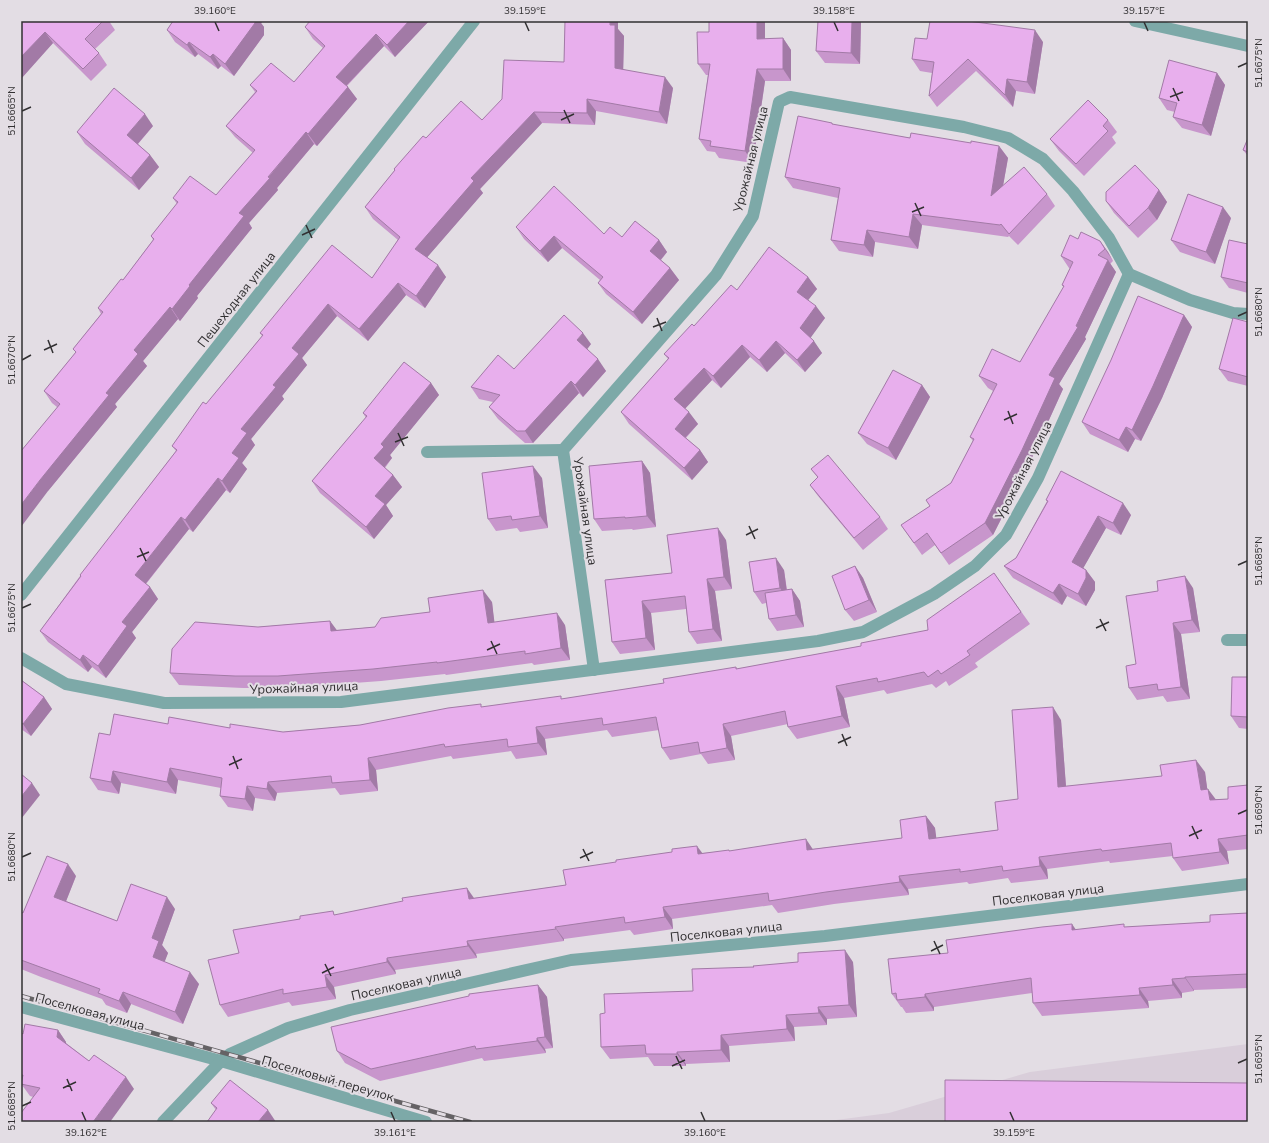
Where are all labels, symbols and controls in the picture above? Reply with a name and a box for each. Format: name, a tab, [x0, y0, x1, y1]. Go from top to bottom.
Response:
text: 39.160°E	[194, 4, 236, 18]
text: 39.159°E	[504, 4, 546, 18]
text: 39.158°E	[813, 4, 855, 18]
text: 39.157°E	[1123, 4, 1165, 18]
text: 51.6675°N	[1252, 38, 1266, 88]
text: 51.6665°N	[5, 86, 19, 136]
street label: Урожайная улица	[729, 104, 773, 215]
street label: Пешеходная улица	[194, 248, 280, 351]
text: 51.6680°N	[1252, 287, 1266, 337]
text: 51.6670°N	[5, 335, 19, 385]
street label: Урожайная улица	[991, 418, 1057, 524]
street label: Урожайная улица	[568, 455, 601, 566]
text: 51.6685°N	[1252, 536, 1266, 586]
text: 51.6675°N	[5, 583, 19, 633]
street label: Урожайная улица	[248, 677, 359, 699]
text: 51.6690°N	[1252, 785, 1266, 835]
text: 51.6680°N	[5, 832, 19, 882]
street label: Поселковая улица	[991, 879, 1105, 911]
street label: Поселковая улица	[669, 917, 783, 947]
street label: Поселковая улица	[349, 963, 463, 1005]
street label: Поселковая улица	[33, 989, 147, 1035]
text: 51.6695°N	[1252, 1034, 1266, 1084]
street label: Поселковый переулок	[259, 1051, 396, 1107]
text: 51.6685°N	[5, 1081, 19, 1131]
text: 39.162°E	[65, 1126, 107, 1140]
text: 39.161°E	[374, 1126, 416, 1140]
text: 39.160°E	[684, 1126, 726, 1140]
text: 39.159°E	[993, 1126, 1035, 1140]

